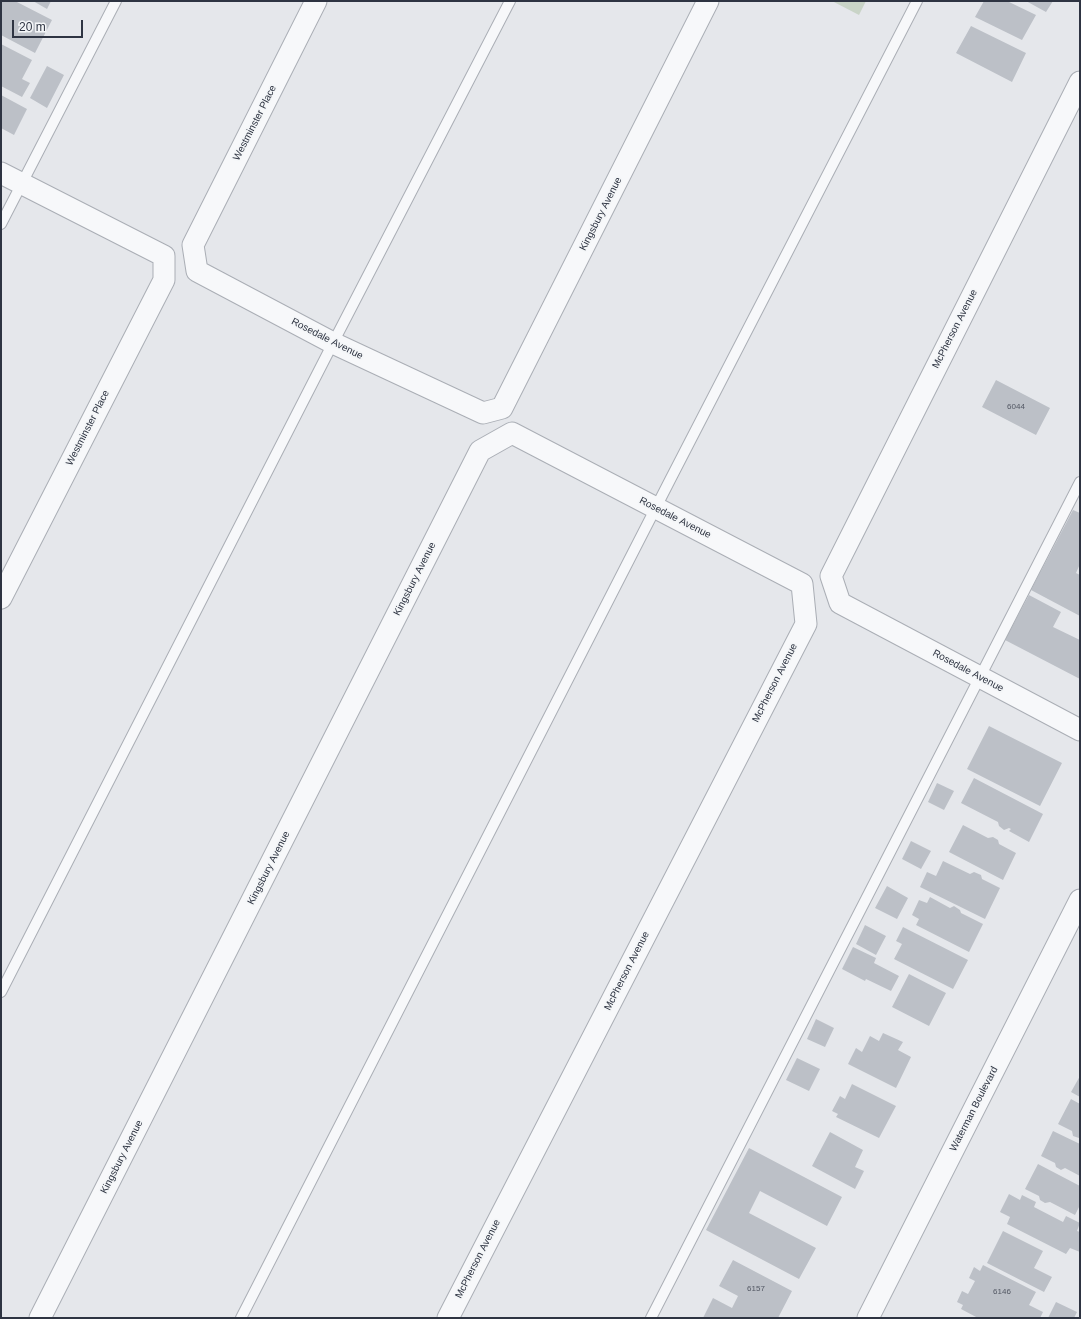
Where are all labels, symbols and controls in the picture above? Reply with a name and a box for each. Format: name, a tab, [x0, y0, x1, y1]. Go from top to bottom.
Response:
scale bar	[14, 12, 85, 38]
text: 20 m	[19, 20, 46, 34]
street label: Westminster Place	[231, 83, 279, 163]
street label: Kingsbury Avenue	[577, 175, 625, 253]
street label: McPherson Avenue	[930, 287, 980, 371]
street label: Rosedale Avenue	[289, 316, 365, 362]
street label: Westminster Place	[64, 388, 112, 468]
house number: 6044	[1007, 402, 1025, 412]
street label: Rosedale Avenue	[637, 495, 713, 541]
street label: Kingsbury Avenue	[391, 540, 439, 618]
street label: McPherson Avenue	[750, 641, 800, 725]
street label: Rosedale Avenue	[930, 647, 1006, 695]
street label: Kingsbury Avenue	[245, 829, 293, 907]
street label: McPherson Avenue	[602, 929, 652, 1013]
street label: Waterman Boulevard	[947, 1065, 1001, 1153]
street label: Kingsbury Avenue	[98, 1118, 146, 1196]
street label: McPherson Avenue	[453, 1217, 503, 1301]
house number: 6157	[747, 1284, 765, 1294]
house number: 6146	[993, 1287, 1011, 1297]

